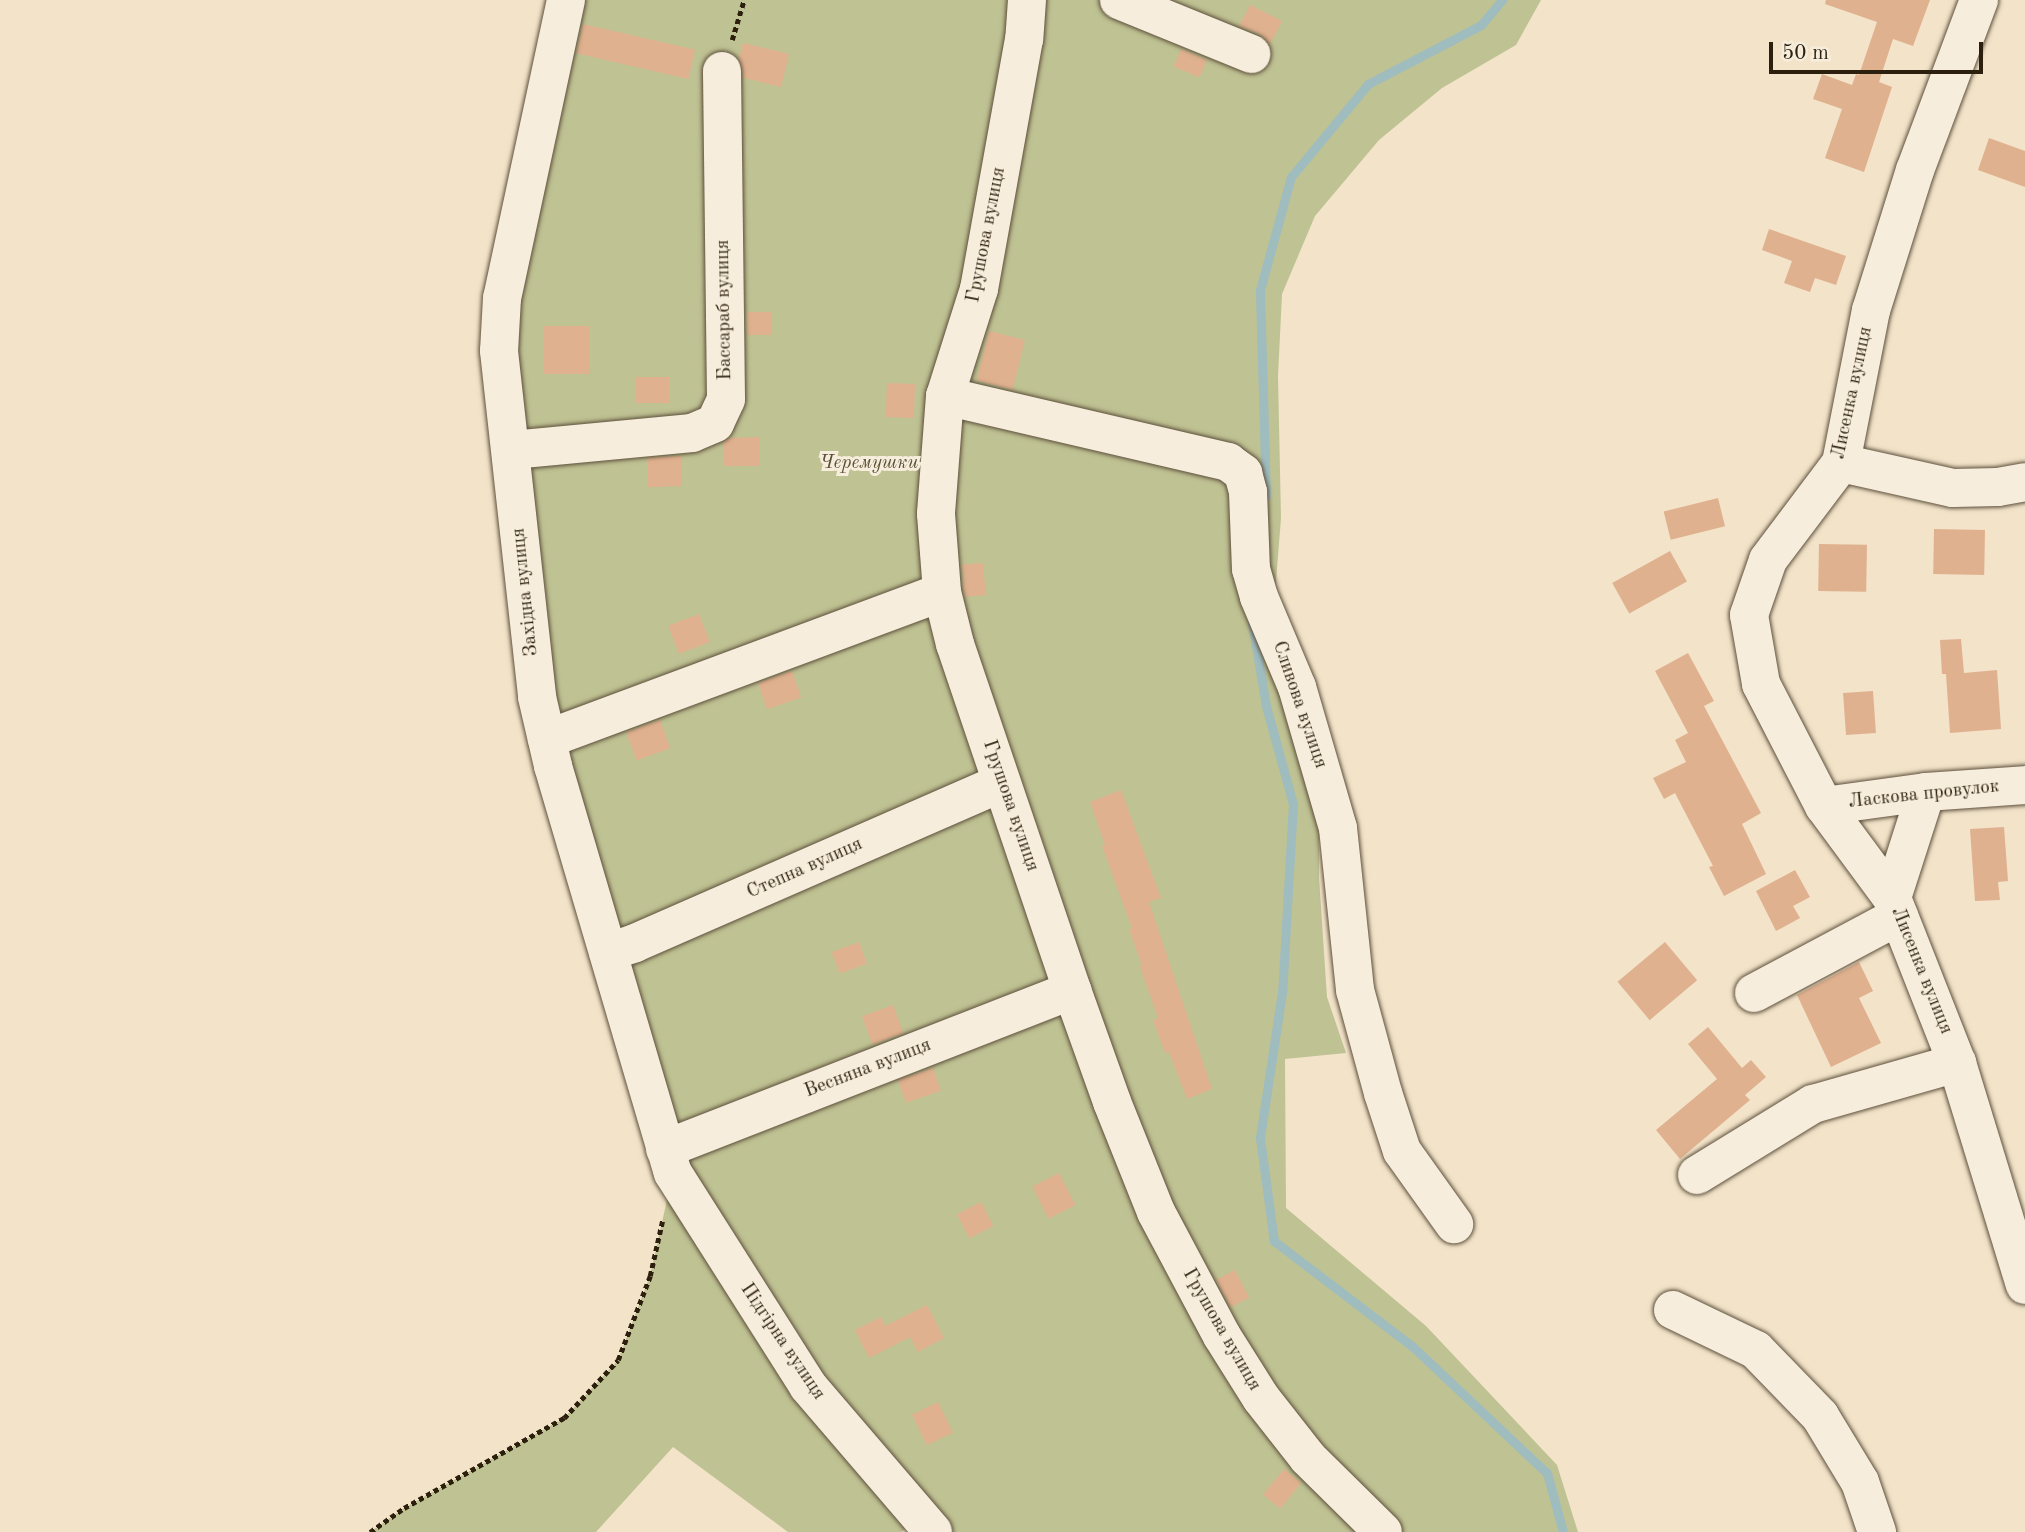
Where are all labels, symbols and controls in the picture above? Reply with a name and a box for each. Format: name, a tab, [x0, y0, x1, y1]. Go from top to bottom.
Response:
scale bar	[1773, 28, 1986, 72]
text: 50 m	[1782, 43, 1829, 64]
street label: Грушова вулиця	[963, 165, 1011, 305]
street label: Бассараб вулиця	[712, 239, 738, 381]
street label: Лисенка вулиця	[1828, 325, 1878, 461]
park label: Черемушки	[820, 453, 918, 475]
street label: Західна вулиця	[508, 527, 544, 657]
street label: Сливова вулиця	[1267, 638, 1331, 772]
street label: Грушова вулиця	[977, 737, 1043, 875]
street label: Ласкова провулок	[1847, 776, 2001, 814]
street label: Степна вулиця	[744, 833, 866, 905]
street label: Лисенка вулиця	[1885, 904, 1957, 1038]
street label: Весняна вулиця	[801, 1034, 935, 1104]
street label: Грушова вулиця	[1177, 1265, 1265, 1395]
street label: Підгірна вулиця	[735, 1279, 829, 1405]

